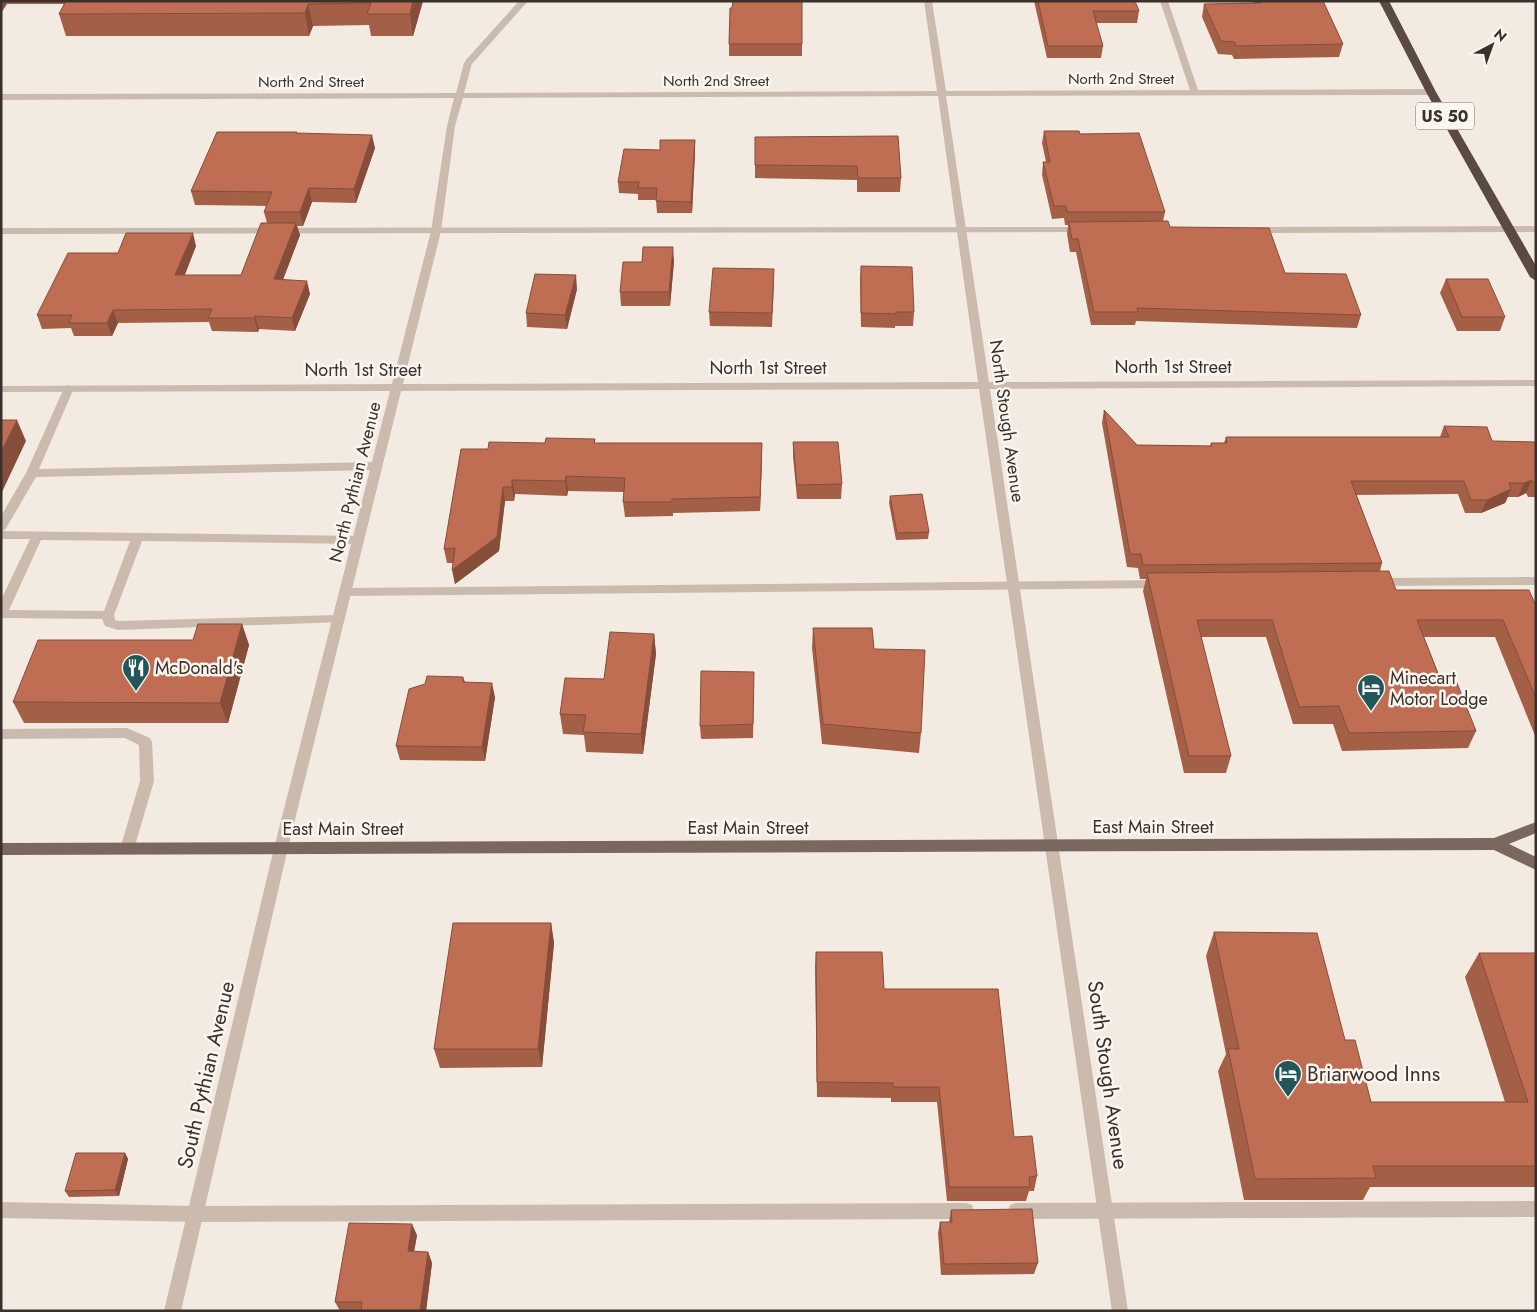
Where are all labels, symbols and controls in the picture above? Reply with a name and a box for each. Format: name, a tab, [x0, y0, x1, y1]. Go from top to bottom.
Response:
north arrow	[1467, 20, 1517, 70]
text: N	[1490, 24, 1511, 46]
street label: North 2nd Street	[1068, 68, 1174, 90]
street label: North 2nd Street	[663, 70, 769, 92]
street label: North 2nd Street	[258, 71, 364, 93]
road number: US 50	[1416, 102, 1474, 130]
street label: North Stough Avenue	[983, 338, 1031, 504]
street label: North 1st Street	[1114, 354, 1232, 380]
street label: North 1st Street	[709, 355, 827, 381]
street label: North 1st Street	[304, 357, 422, 383]
street label: North Pythian Avenue	[322, 399, 388, 565]
restaurant icon: McDonald's	[121, 653, 151, 692]
place label: McDonald's	[155, 655, 243, 681]
place label: Minecart Motor Lodge	[1390, 665, 1488, 712]
hotel icon: Minecart Motor Lodge	[1356, 673, 1386, 712]
street label: East Main Street	[1092, 814, 1214, 840]
street label: East Main Street	[687, 815, 809, 841]
street label: East Main Street	[282, 816, 404, 842]
street label: South Pythian Avenue	[170, 978, 242, 1172]
street label: South Stough Avenue	[1080, 979, 1136, 1171]
hotel icon: Briarwood Inns	[1273, 1059, 1303, 1098]
place label: Briarwood Inns	[1307, 1059, 1440, 1089]

